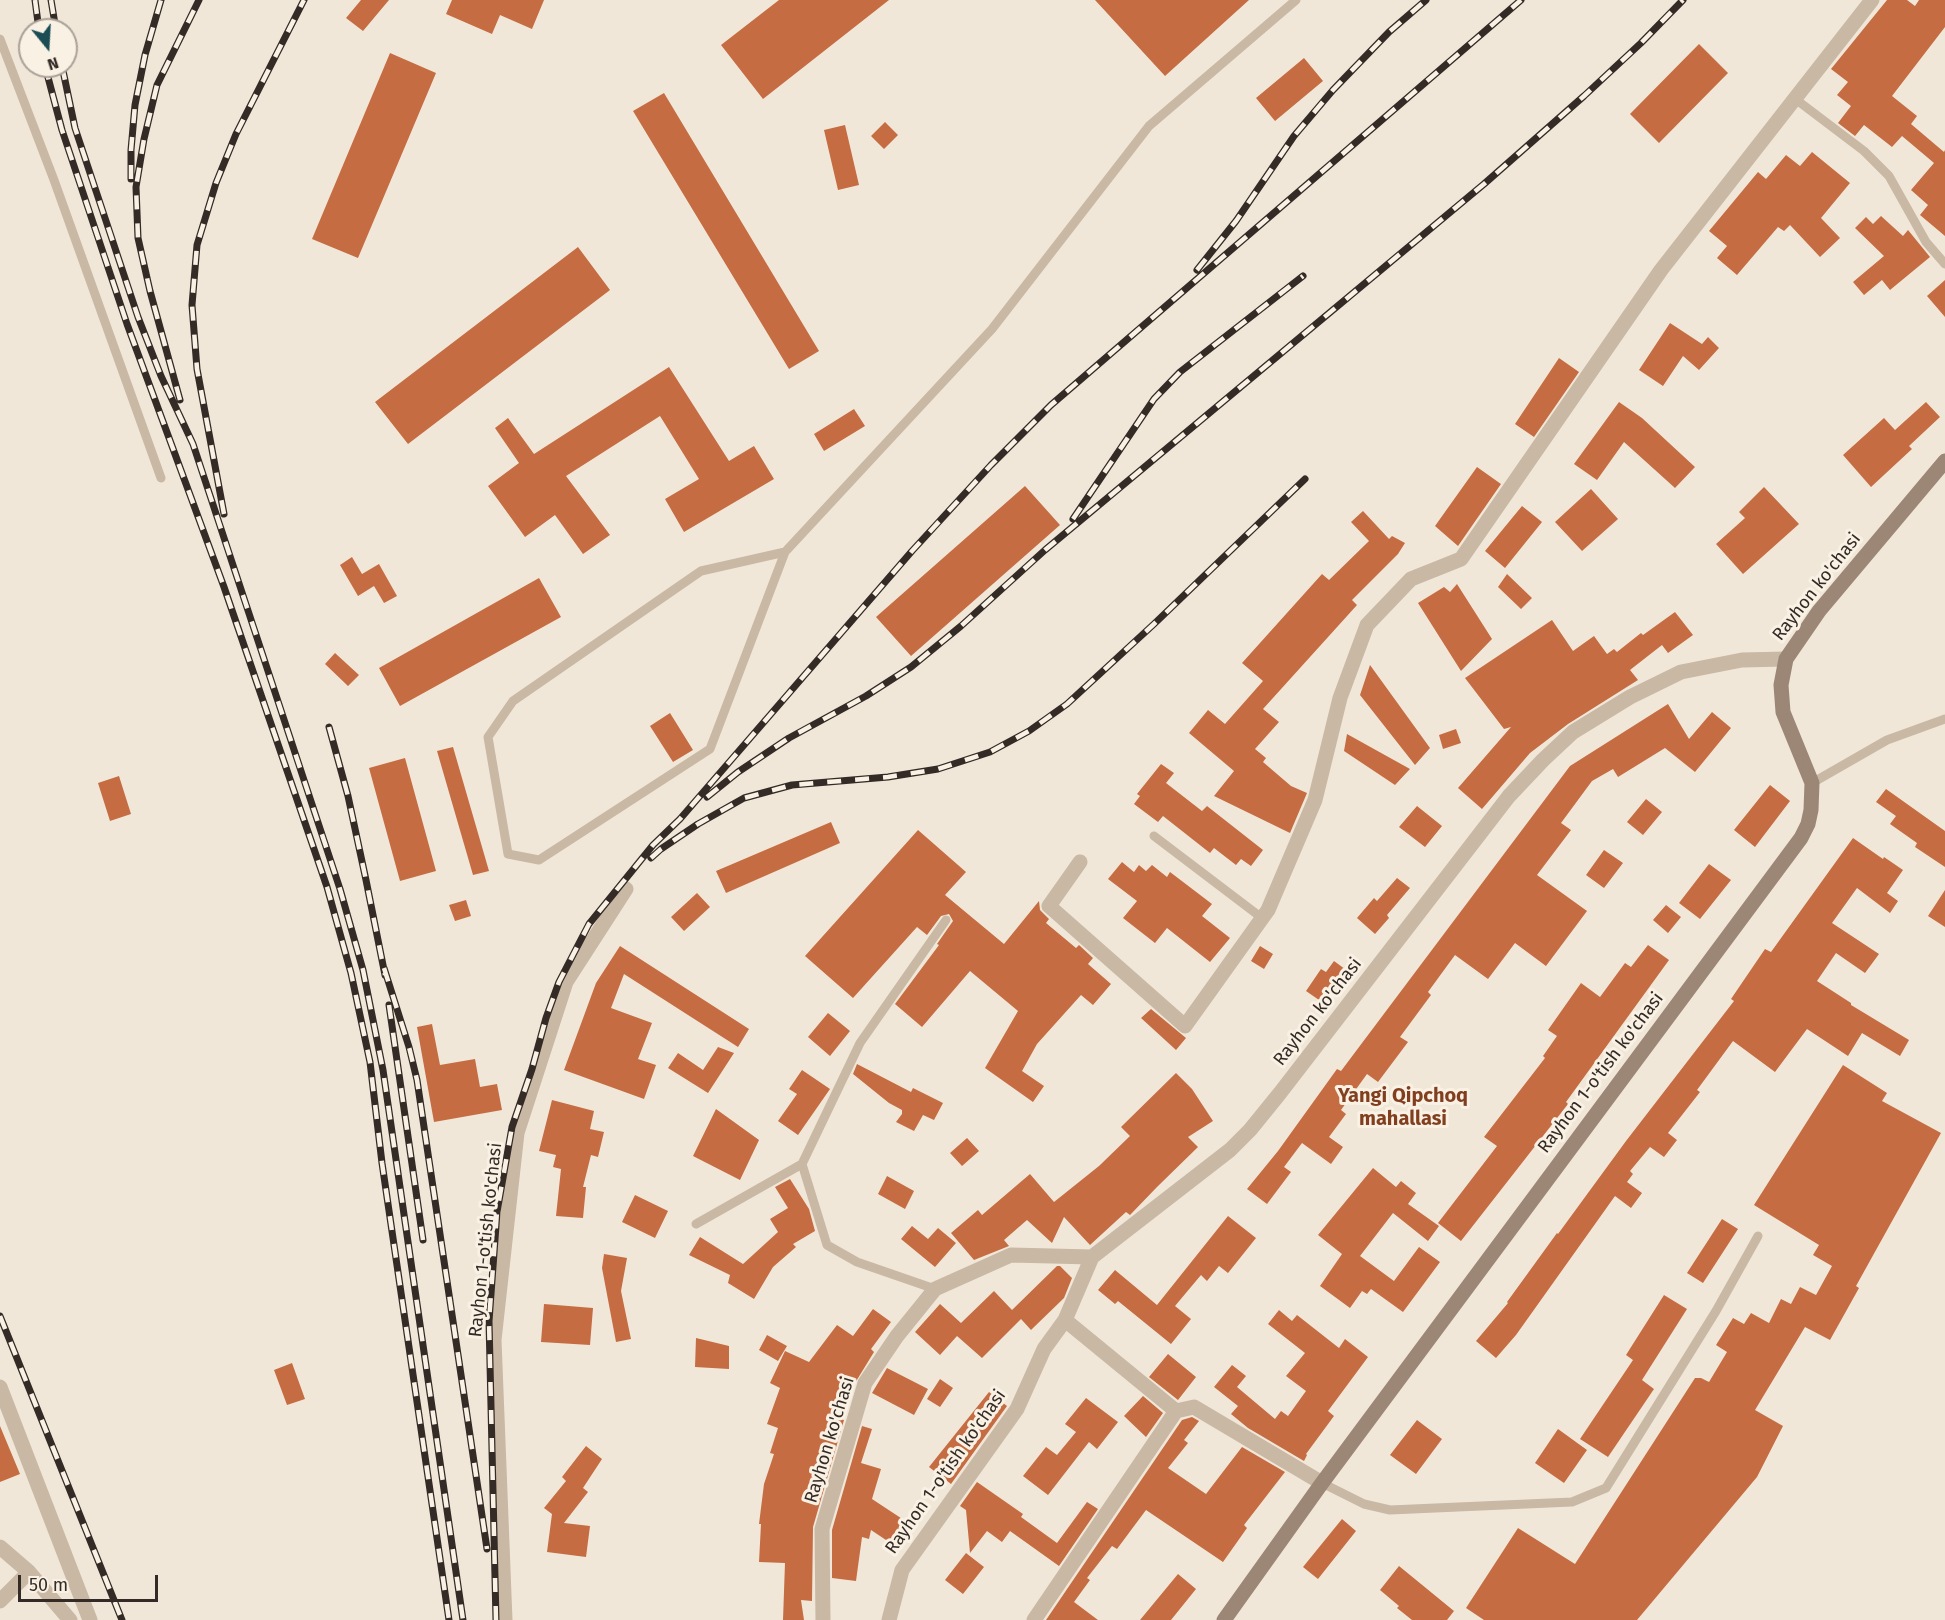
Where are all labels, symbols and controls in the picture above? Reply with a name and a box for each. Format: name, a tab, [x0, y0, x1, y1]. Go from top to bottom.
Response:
north arrow	[18, 18, 78, 78]
text: N	[45, 53, 61, 74]
street label: Rayhon ko'chasi	[1768, 529, 1866, 645]
street label: Rayhon ko'chasi	[1269, 954, 1367, 1070]
street label: Rayhon 1-o'tish ko'chasi	[1533, 988, 1669, 1158]
district label: Yangi Qipchoq mahallasi	[1338, 1084, 1468, 1131]
street label: Rayhon 1-o'tish ko'chasi	[465, 1142, 507, 1338]
street label: Rayhon ko'chasi	[801, 1374, 859, 1506]
street label: Rayhon 1-o'tish ko'chasi	[881, 1386, 1011, 1558]
scale bar	[21, 1563, 160, 1601]
text: 50 m	[29, 1574, 68, 1596]

